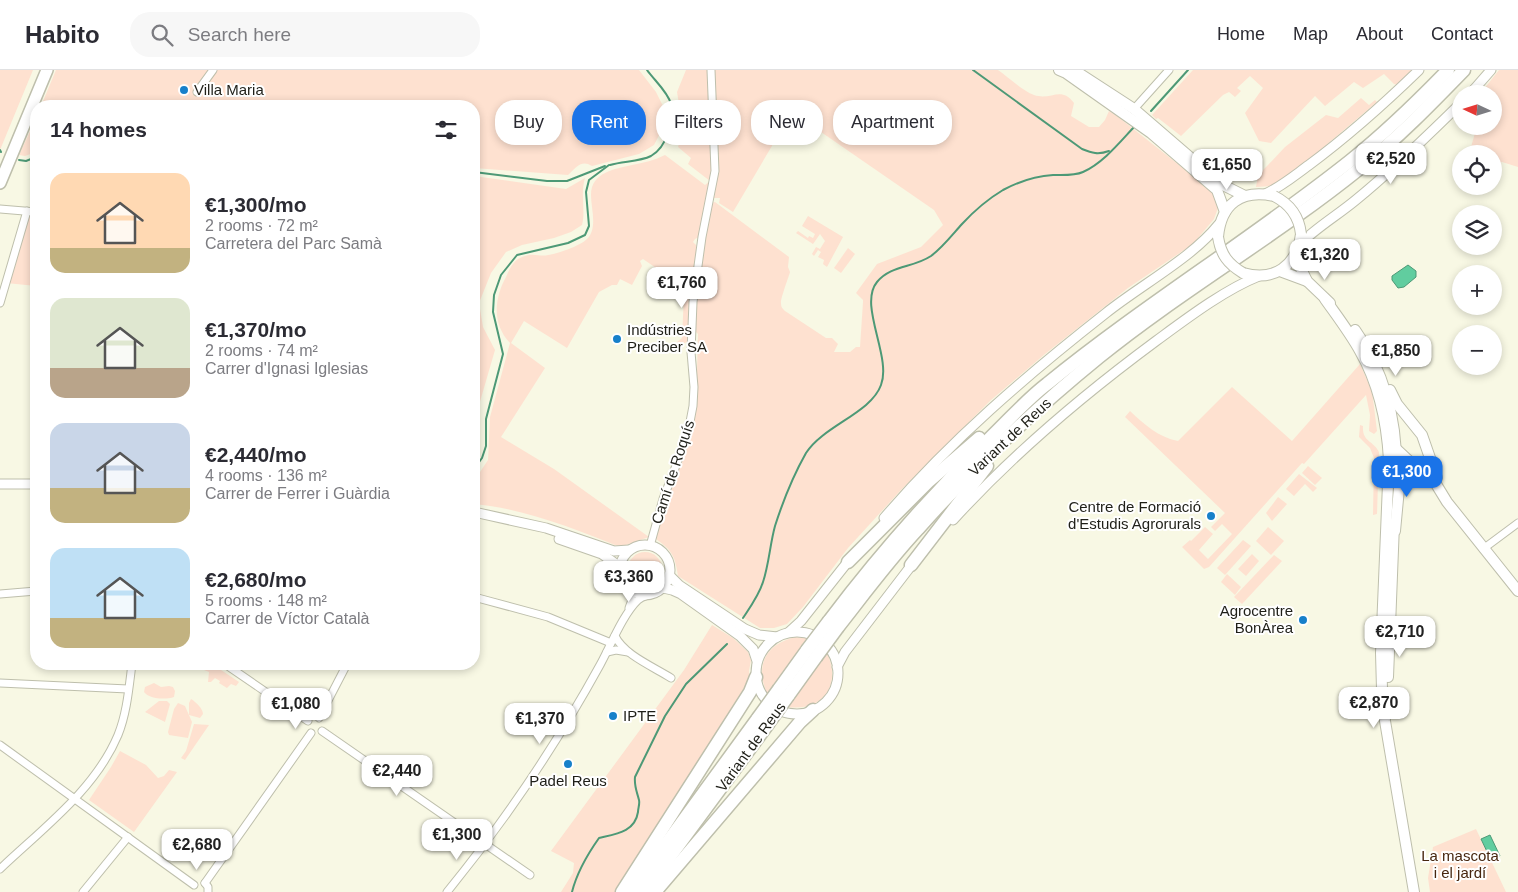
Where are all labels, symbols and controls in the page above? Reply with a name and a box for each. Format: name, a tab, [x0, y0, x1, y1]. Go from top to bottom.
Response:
search box	[130, 12, 480, 57]
text: Habito	[25, 21, 100, 48]
icon: search	[148, 21, 176, 49]
text: Search here	[188, 24, 291, 45]
text: Home	[1217, 24, 1265, 44]
text: Map	[1293, 24, 1328, 44]
text: About	[1356, 24, 1403, 44]
text: Contact	[1431, 24, 1493, 44]
place label: Villa Maria	[194, 81, 264, 98]
marker: Villa Maria	[178, 84, 190, 96]
north arrow	[1452, 85, 1502, 135]
map controls	[1452, 85, 1502, 375]
chip: Buy	[495, 100, 562, 145]
chip: Rent	[572, 100, 646, 145]
chip: Filters	[656, 100, 741, 145]
chip: New	[751, 100, 823, 145]
chip: Apartment	[833, 100, 952, 145]
icon: filters	[432, 116, 460, 144]
text: 14 homes	[50, 118, 147, 141]
pin: €2,520	[1350, 142, 1432, 185]
button: locate	[1452, 145, 1502, 195]
pin: €1,650	[1186, 148, 1268, 191]
text: €2,520	[1367, 150, 1415, 167]
text: €1,650	[1203, 156, 1251, 173]
icon: home	[90, 193, 150, 253]
text: €1,300/mo	[205, 193, 307, 216]
button: layers	[1452, 205, 1502, 255]
text: 2 rooms · 72 m²	[205, 217, 318, 234]
text: Carretera del Parc Samà	[205, 235, 382, 252]
pin: €1,320	[1284, 238, 1366, 281]
text: €1,320	[1301, 246, 1349, 263]
button: +	[1452, 265, 1502, 315]
pin: €1,760	[641, 266, 723, 309]
text: €1,760	[658, 274, 706, 291]
icon: home	[90, 318, 150, 378]
text: €1,370/mo	[205, 318, 307, 341]
place label: Indústries Preciber SA	[627, 321, 707, 355]
button: −	[1452, 325, 1502, 375]
marker: Indústries Preciber SA	[611, 333, 623, 345]
pin: €1,850	[1355, 334, 1437, 377]
text: 2 rooms · 74 m²	[205, 342, 318, 359]
text: €1,850	[1372, 342, 1420, 359]
text: Carrer d'Ignasi Iglesias	[205, 360, 368, 377]
street label: Variant de Reus	[965, 394, 1054, 479]
street label: Camí de Roquís	[648, 418, 697, 526]
icon: home	[90, 443, 150, 503]
text: €2,440/mo	[205, 443, 307, 466]
pin: €1,300	[1366, 456, 1448, 498]
text: €1,300	[1383, 463, 1431, 480]
text: 4 rooms · 136 m²	[205, 467, 327, 484]
text: Carrer de Ferrer i Guàrdia	[205, 485, 390, 502]
place label: Centre de Formació d'Estudis Agrorurals	[1068, 498, 1201, 532]
marker: Centre de Formació d'Estudis Agrorurals	[1205, 510, 1217, 522]
pin: €3,360	[588, 560, 670, 603]
icon: home	[90, 568, 150, 628]
text: €2,680/mo	[205, 568, 307, 591]
text: €3,360	[605, 568, 653, 585]
text: 5 rooms · 148 m²	[205, 592, 327, 609]
place label: Agrocentre BonÀrea	[1220, 602, 1294, 636]
text: Carrer de Víctor Català	[205, 610, 370, 627]
marker: Agrocentre BonÀrea	[1297, 614, 1309, 626]
pin: €2,710	[1359, 616, 1441, 658]
text: €2,710	[1376, 623, 1424, 640]
pin: €2,870	[1333, 686, 1415, 729]
pin: €1,080	[255, 688, 337, 730]
text: €2,870	[1350, 694, 1398, 711]
text: €1,080	[272, 695, 320, 712]
street label: Variant de Reus	[712, 699, 789, 795]
pin: €1,370	[499, 702, 581, 745]
place label: IPTE	[623, 707, 656, 724]
text: €1,370	[516, 710, 564, 727]
marker: IPTE	[607, 710, 619, 722]
pin: €2,440	[356, 754, 438, 797]
marker: Padel Reus	[562, 758, 574, 770]
text: €2,440	[373, 762, 421, 779]
place label: Padel Reus	[529, 772, 607, 789]
pin: €1,300	[416, 818, 498, 861]
text: €1,300	[433, 826, 481, 843]
pin: €2,680	[156, 828, 238, 871]
text: €2,680	[173, 836, 221, 853]
park label: La mascota i el jardí	[1421, 847, 1499, 881]

